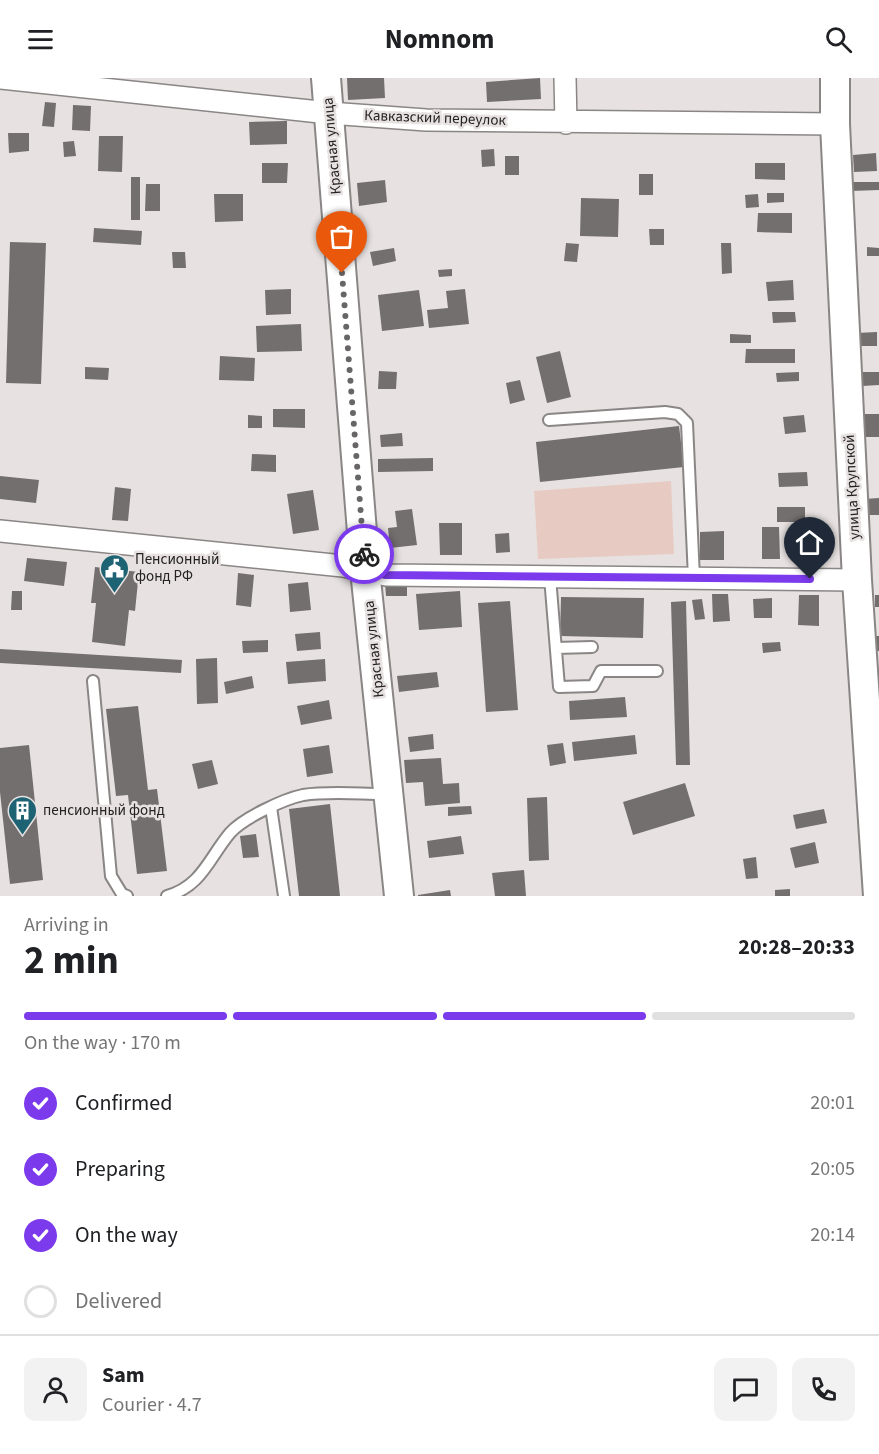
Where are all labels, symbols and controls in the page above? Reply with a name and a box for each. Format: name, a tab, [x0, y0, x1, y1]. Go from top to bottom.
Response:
text: Nomnom	[385, 20, 494, 59]
icon: menu	[24, 23, 57, 56]
icon: search	[822, 23, 855, 56]
street label: Красная улица	[317, 97, 347, 195]
street label: Кавказский переулок	[364, 105, 507, 131]
pin	[316, 211, 367, 273]
icon: bag	[325, 220, 358, 253]
street label: улица Крупской	[839, 434, 865, 540]
pin	[784, 517, 835, 579]
courier	[334, 524, 394, 584]
icon: home	[793, 526, 826, 559]
icon: bike	[348, 538, 381, 571]
place label: Пенсионный фонд РФ	[135, 549, 219, 587]
public building icon: Пенсионный фонд РФ	[98, 552, 130, 594]
street label: Красная улица	[358, 600, 390, 698]
building icon: пенсионный фонд	[6, 794, 38, 836]
place label: пенсионный фонд	[43, 800, 165, 821]
text: Arriving in	[24, 911, 109, 939]
text: 20:28–20:33	[738, 931, 855, 963]
text: 2 min	[24, 933, 119, 989]
text: On the way · 170 m	[24, 1029, 181, 1057]
icon: check	[24, 1087, 57, 1120]
text: Confirmed	[75, 1087, 172, 1119]
text: 20:01	[810, 1089, 855, 1117]
icon: check	[24, 1153, 57, 1186]
text: Preparing	[75, 1153, 165, 1185]
text: 20:05	[810, 1155, 855, 1183]
icon: check	[24, 1219, 57, 1252]
text: On the way	[75, 1219, 178, 1251]
text: 20:14	[810, 1221, 855, 1249]
text: Delivered	[75, 1285, 162, 1317]
button: person	[24, 1358, 87, 1421]
button: chat	[714, 1358, 777, 1421]
button: phone	[792, 1358, 855, 1421]
text: Sam	[102, 1359, 145, 1391]
text: Courier · 4.7	[102, 1391, 202, 1419]

